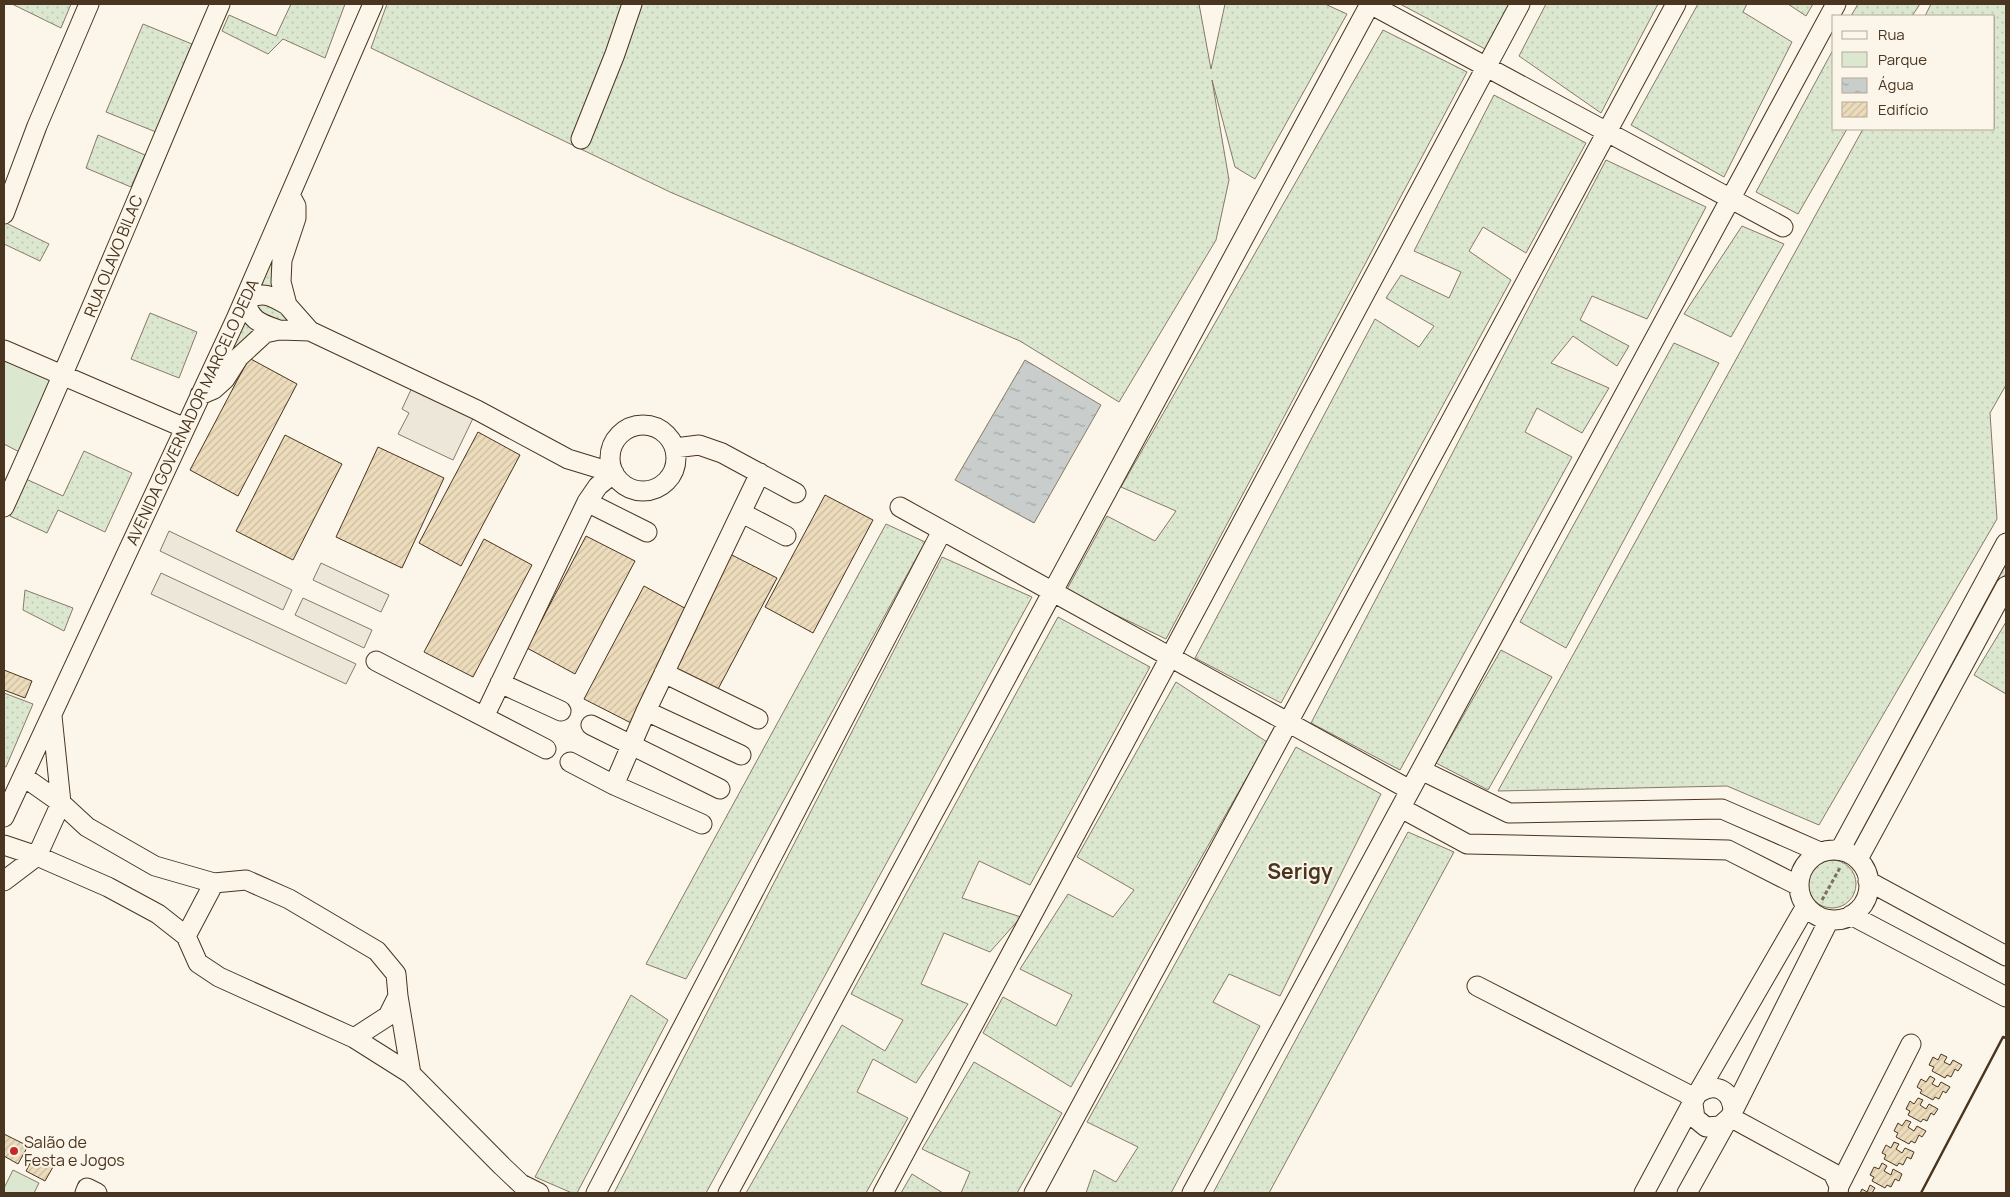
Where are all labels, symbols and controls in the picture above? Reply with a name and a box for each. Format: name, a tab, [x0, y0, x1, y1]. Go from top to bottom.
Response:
legend	[1832, 15, 1995, 130]
text: Rua	[1878, 24, 1905, 45]
text: Parque	[1878, 49, 1927, 70]
text: Água	[1878, 74, 1914, 95]
text: Edifício	[1878, 99, 1929, 120]
street label: RUA OLAVO BILAC	[78, 192, 148, 320]
street label: AVENIDA GOVERNADOR MARCELO DEDA	[120, 275, 264, 549]
district label: Serigy	[1267, 857, 1333, 885]
place label: Salão de Festa e Jogos	[24, 1131, 125, 1171]
marker: Salão de Festa e Jogos	[8, 1145, 20, 1157]

